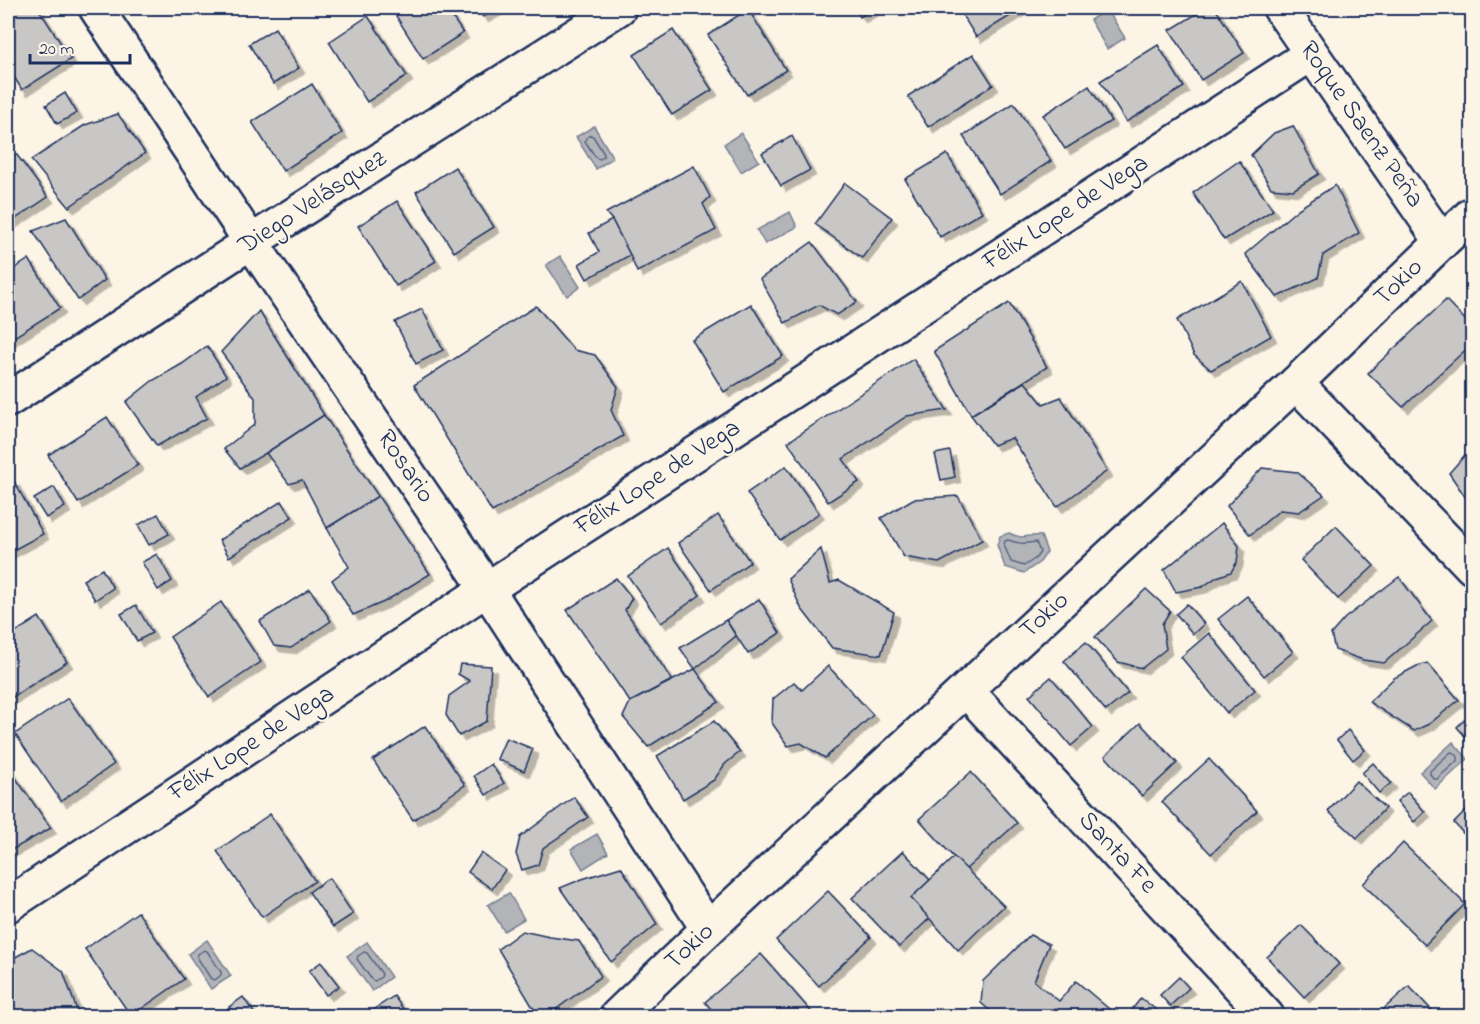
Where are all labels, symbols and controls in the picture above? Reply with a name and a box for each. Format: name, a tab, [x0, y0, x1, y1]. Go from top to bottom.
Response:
scale bar	[30, 27, 130, 65]
street label: Roque Saenz Peña	[1289, 34, 1433, 216]
text: 20 m	[39, 37, 74, 63]
street label: Diego Velásquez	[231, 141, 395, 266]
street label: Félix Lope de Vega	[975, 145, 1157, 282]
street label: Tokio	[1366, 250, 1432, 316]
street label: Félix Lope de Vega	[567, 410, 749, 547]
street label: Rosario	[366, 423, 444, 511]
street label: Tokio	[1011, 583, 1079, 649]
street label: Félix Lope de Vega	[161, 676, 343, 813]
street label: Santa Fe	[1069, 803, 1166, 903]
street label: Tokio	[656, 914, 724, 980]

